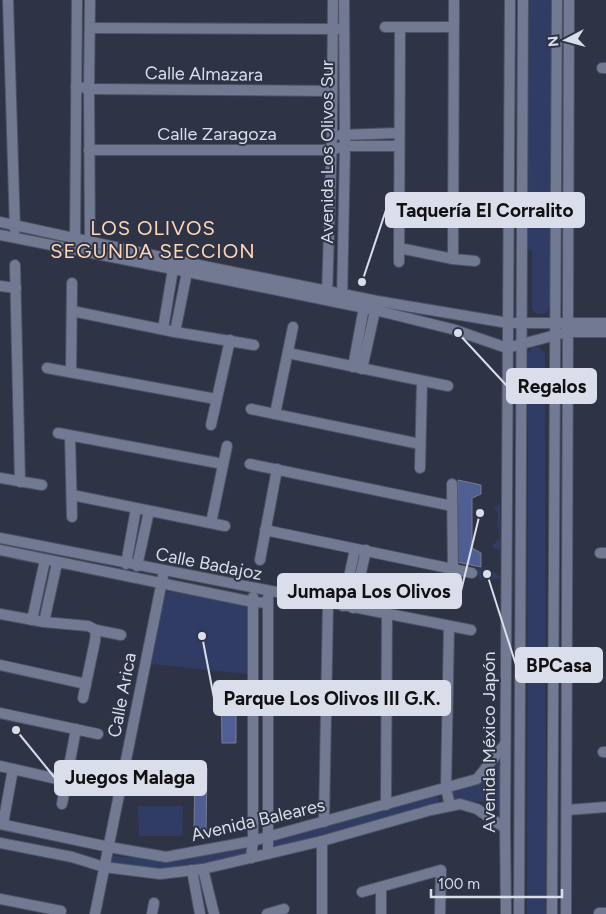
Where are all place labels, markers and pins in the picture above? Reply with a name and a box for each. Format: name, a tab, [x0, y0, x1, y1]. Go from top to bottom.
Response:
callout: Taquería El Corralito	[386, 193, 584, 227]
callout: Regalos	[507, 369, 596, 403]
callout: Jumapa Los Olivos	[278, 574, 461, 608]
callout: BPCasa	[516, 648, 602, 682]
callout: Parque Los Olivos III G.K.	[214, 681, 450, 715]
callout: Juegos Malaga	[55, 761, 206, 795]

